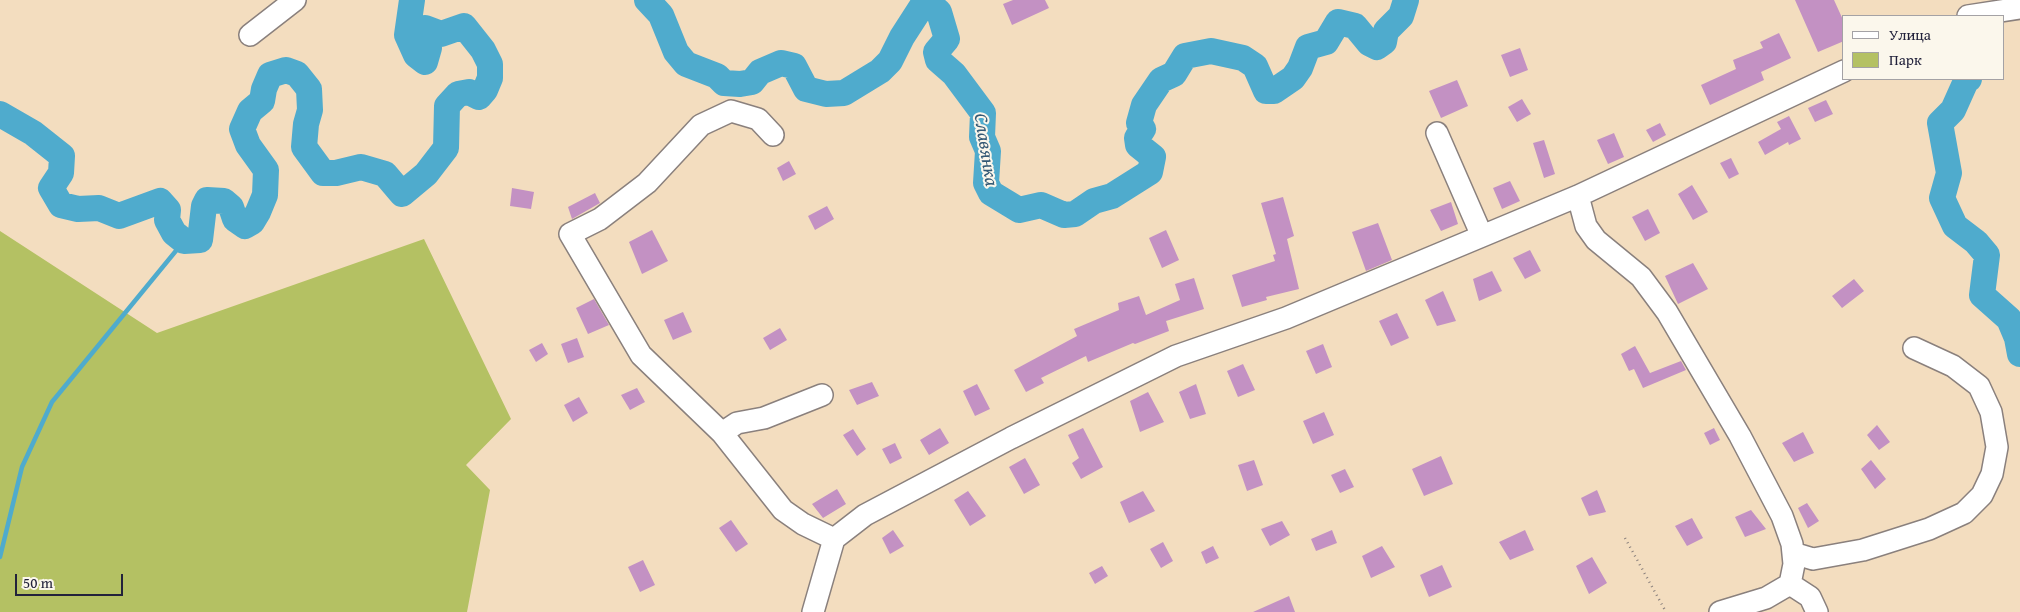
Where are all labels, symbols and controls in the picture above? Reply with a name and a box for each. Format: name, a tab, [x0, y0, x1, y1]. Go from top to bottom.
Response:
legend	[1842, 15, 2005, 80]
text: Улица	[1889, 24, 1931, 45]
text: Парк	[1889, 49, 1922, 70]
water label: Славянка	[968, 112, 1002, 188]
scale bar	[18, 564, 125, 596]
text: 50 m	[23, 572, 53, 593]

